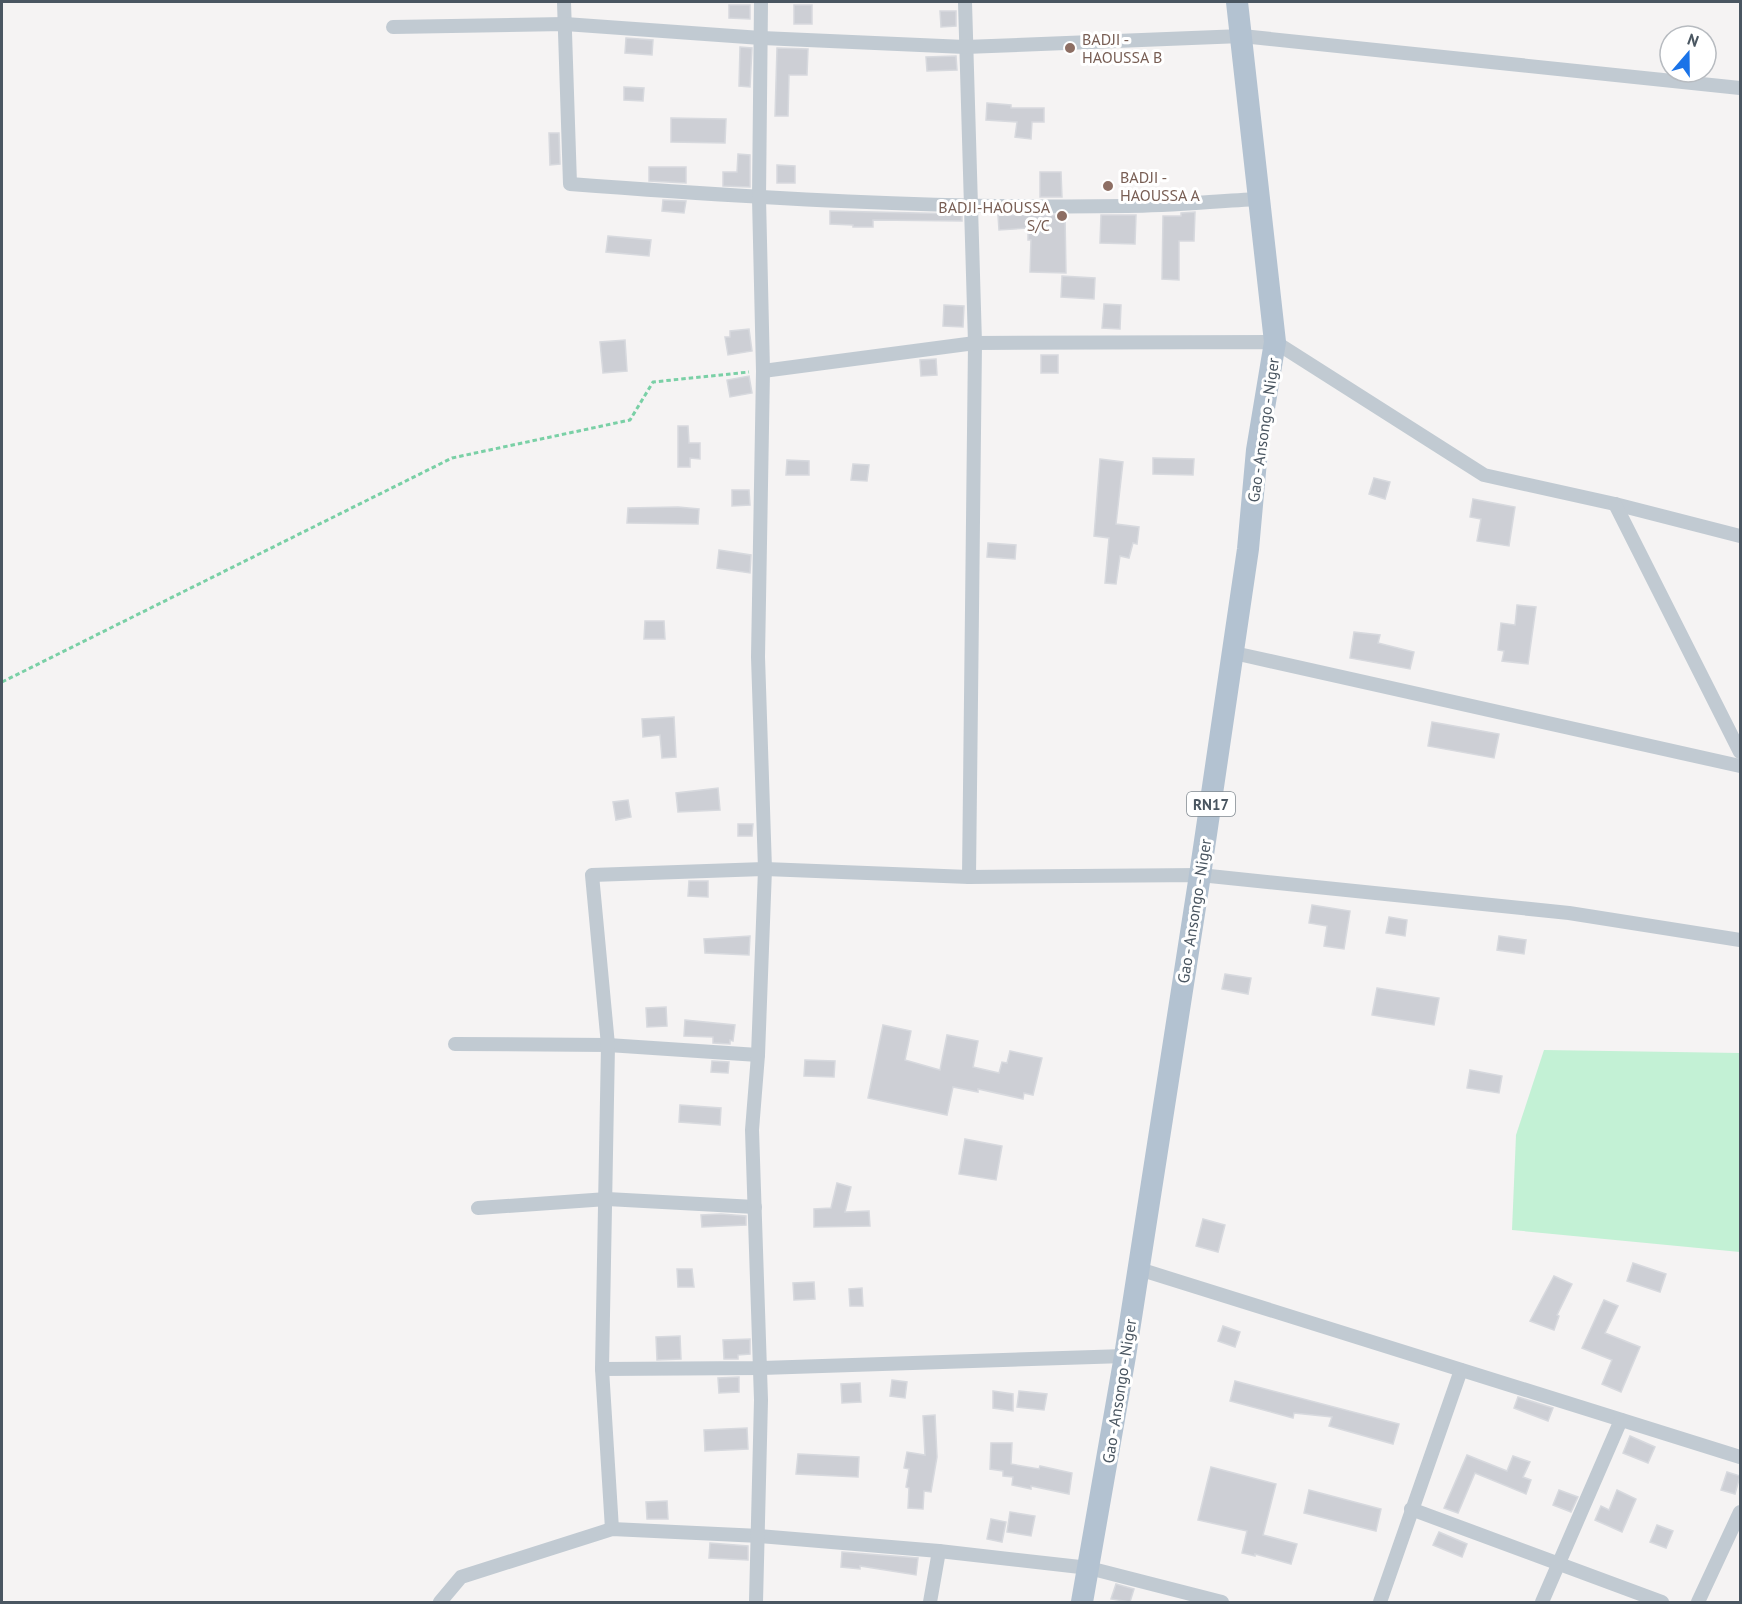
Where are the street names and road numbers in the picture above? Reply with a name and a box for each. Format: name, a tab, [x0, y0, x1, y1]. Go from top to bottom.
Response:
street label: Gao - Ansongo - Niger	[1243, 356, 1283, 504]
road number: RN17	[1187, 792, 1235, 816]
street label: Gao - Ansongo - Niger	[1173, 837, 1215, 985]
street label: Gao - Ansongo - Niger	[1098, 1317, 1140, 1465]

